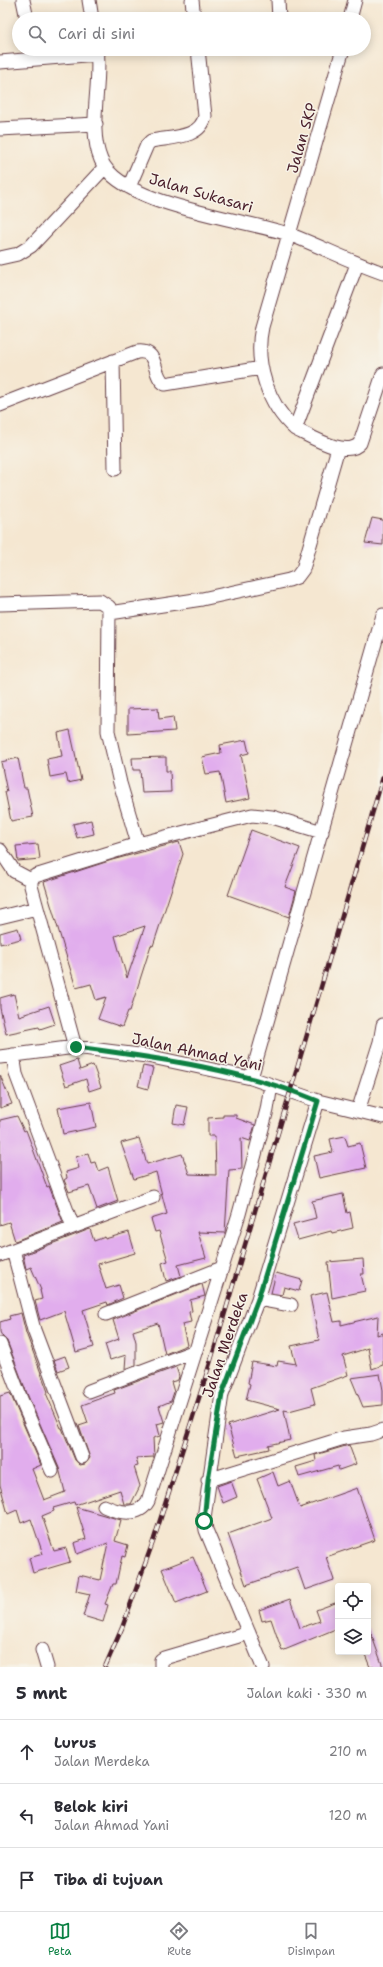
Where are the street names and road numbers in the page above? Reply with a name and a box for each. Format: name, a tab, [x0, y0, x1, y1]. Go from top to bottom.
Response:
street label: Jalan SKP	[282, 100, 322, 176]
street label: Jalan Sukasari	[147, 169, 255, 217]
street label: Jalan Ahmad Yani	[130, 1028, 264, 1076]
street label: Jalan Merdeka	[198, 1289, 253, 1400]

